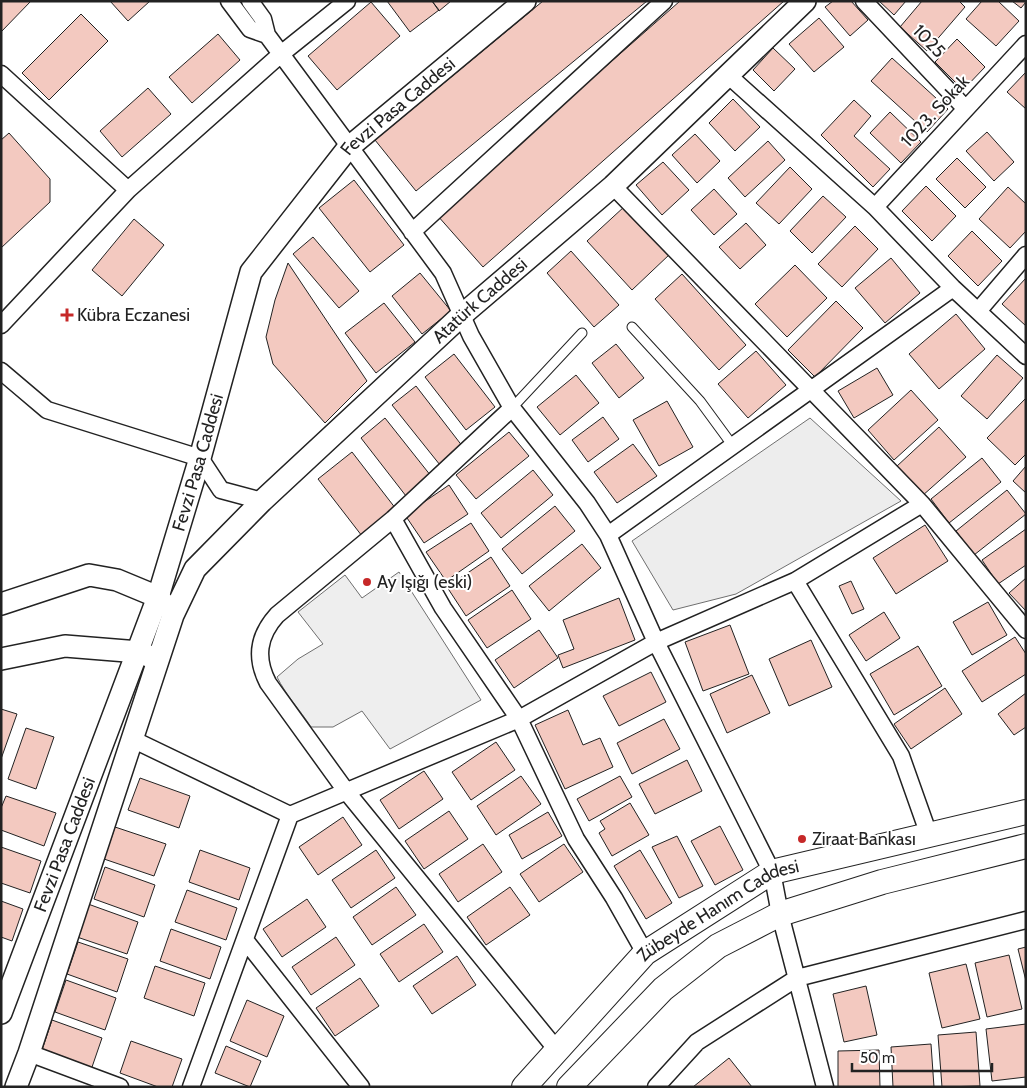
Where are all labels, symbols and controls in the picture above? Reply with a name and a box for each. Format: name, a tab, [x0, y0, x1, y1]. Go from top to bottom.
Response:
street label: 1025	[908, 20, 950, 62]
street label: Fevzi Pasa Caddesi	[336, 53, 460, 160]
street label: 1023. Sokak	[896, 70, 975, 152]
street label: Atatürk Caddesi	[428, 253, 532, 348]
place label: Kübra Eczanesi	[77, 304, 190, 326]
marker: Kübra Eczanesi	[61, 309, 73, 321]
street label: Fevzi Pasa Caddesi	[168, 391, 228, 534]
place label: Ay Işığı (eski)	[377, 571, 472, 593]
marker: Ay Işığı (eski)	[361, 576, 373, 588]
street label: Fevzi Pasa Caddesi	[29, 774, 100, 915]
place label: Ziraat Bankası	[812, 828, 916, 850]
marker: Ziraat Bankası	[796, 833, 808, 845]
street label: Zübeyde Hanım Caddesi	[632, 855, 801, 966]
scale bar	[852, 1040, 992, 1072]
text: 50 m	[860, 1049, 895, 1067]

